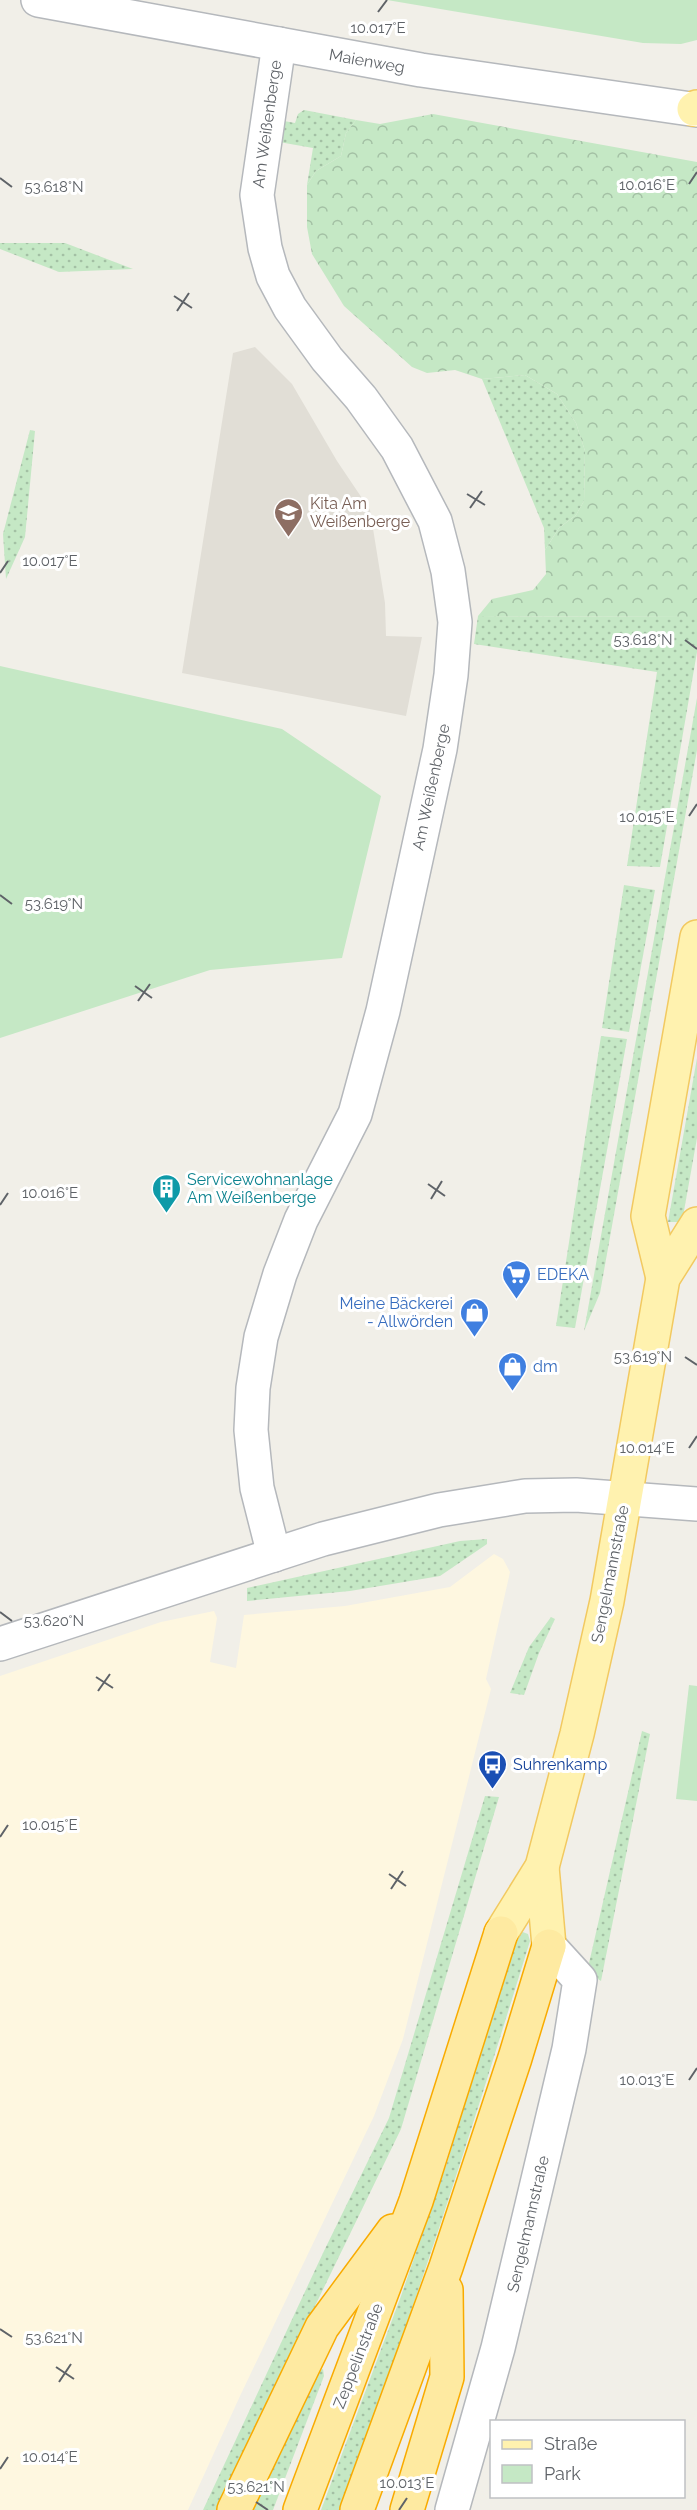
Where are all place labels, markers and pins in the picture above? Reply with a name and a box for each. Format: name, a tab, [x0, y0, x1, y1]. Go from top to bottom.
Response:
place label: Kita Am Weißenberge	[310, 494, 410, 531]
school or university icon: Kita Am Weißenberge	[273, 496, 305, 538]
place label: Servicewohnanlage Am Weißenberge	[187, 1170, 333, 1207]
building icon: Servicewohnanlage Am Weißenberge	[150, 1172, 182, 1214]
supermarket icon: EDEKA	[500, 1258, 532, 1300]
place label: EDEKA	[537, 1265, 589, 1284]
place label: Meine Bäckerei - Allwörden	[340, 1294, 453, 1331]
shop icon: Meine Bäckerei - Allwörden	[458, 1296, 490, 1338]
shop icon: dm	[496, 1350, 528, 1392]
place label: dm	[533, 1357, 558, 1376]
bus stop icon: Suhrenkamp	[476, 1748, 508, 1790]
place label: Suhrenkamp	[513, 1755, 607, 1774]

